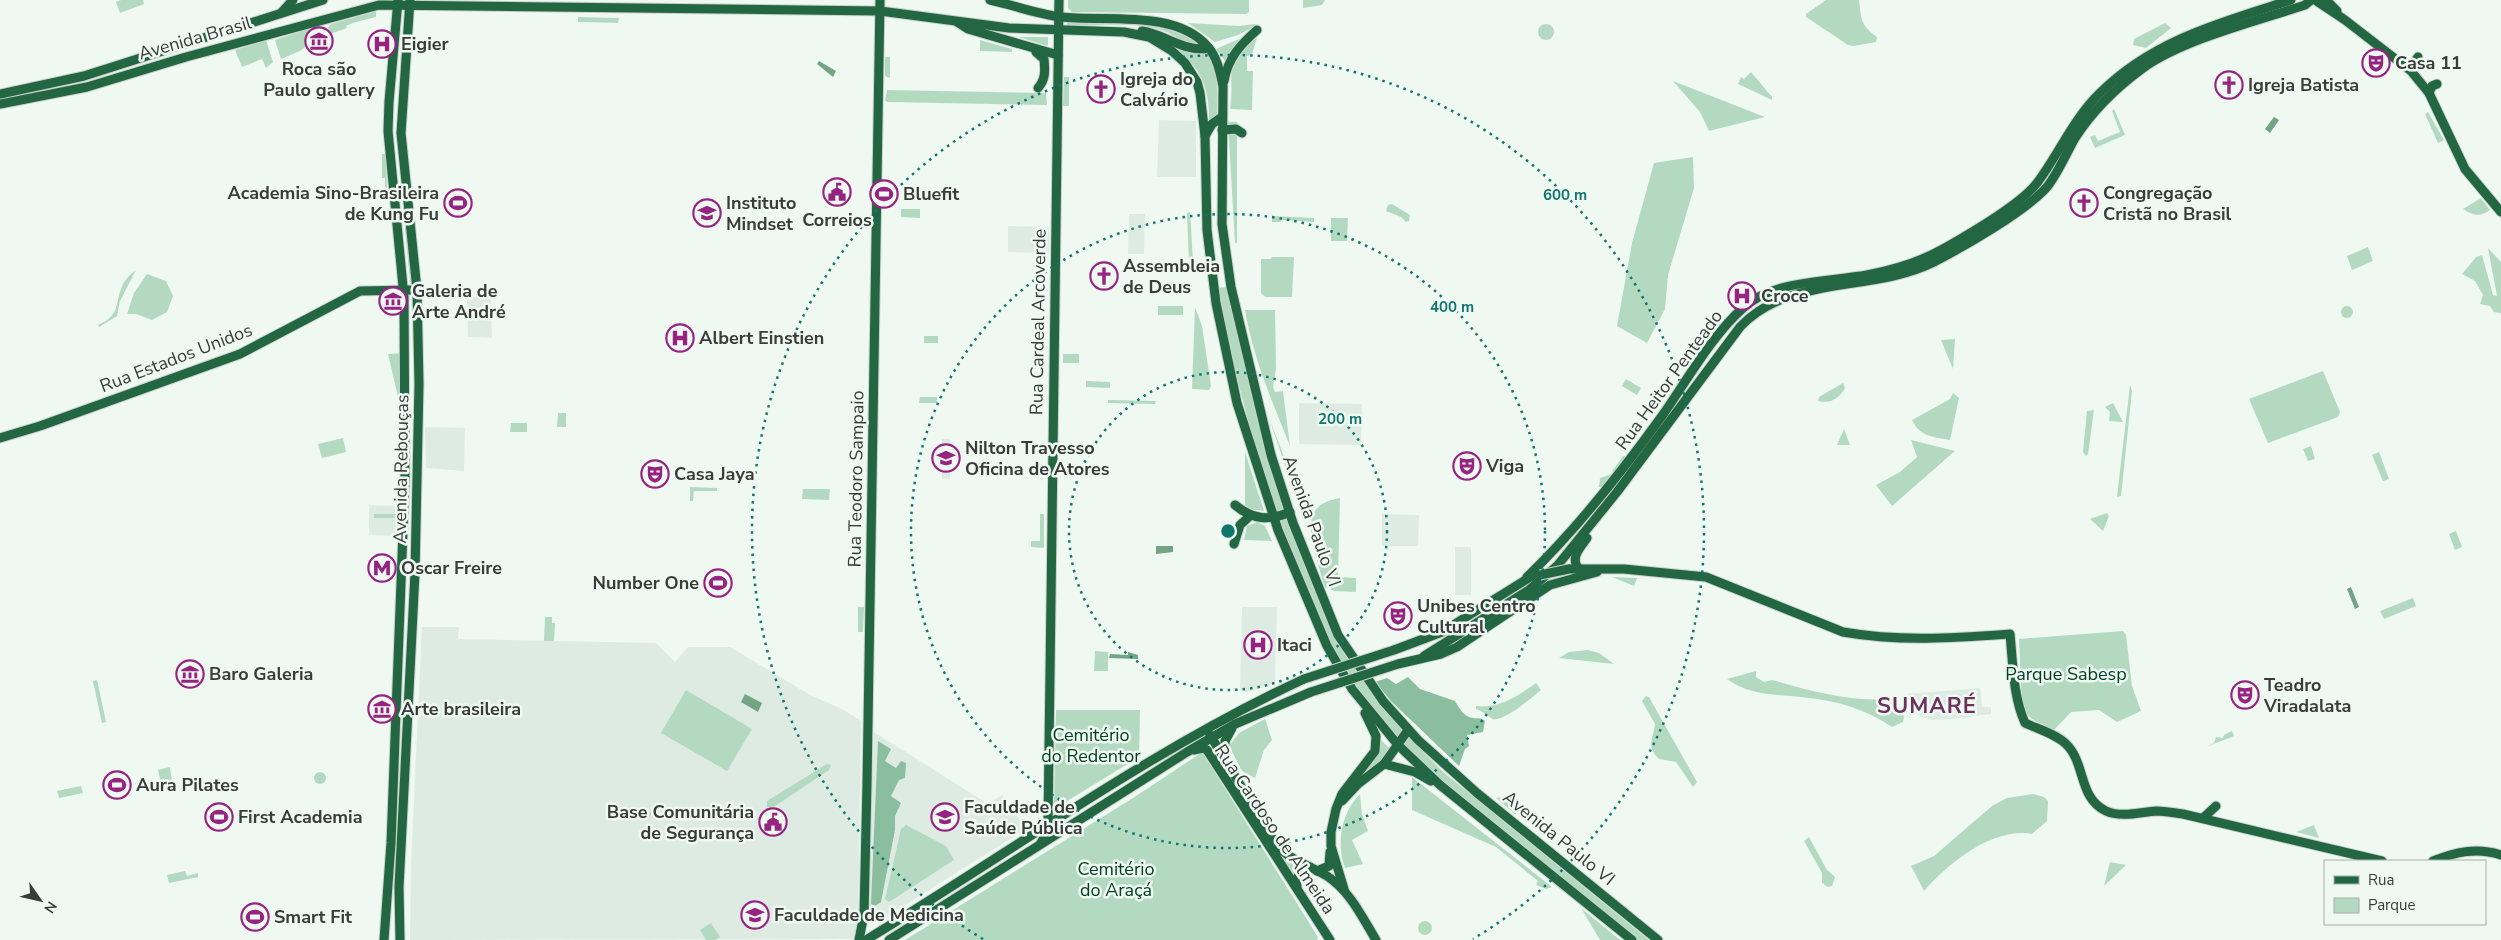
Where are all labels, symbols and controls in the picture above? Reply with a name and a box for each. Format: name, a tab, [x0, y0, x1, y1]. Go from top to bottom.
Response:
street label: Avenida Brasil	[136, 10, 255, 66]
museum icon: Roca são Paulo gallery	[304, 26, 334, 56]
hospital icon: Eigier	[367, 29, 397, 59]
place label: Eigier	[401, 32, 449, 56]
theatre icon: Casa 11	[2361, 48, 2391, 78]
place label: Casa 11	[2395, 51, 2462, 75]
place label: Roca são Paulo gallery	[263, 57, 375, 102]
place label: Igreja do Calvário	[1120, 67, 1193, 112]
church icon: Igreja Batista	[2214, 70, 2244, 100]
place label: Igreja Batista	[2248, 73, 2359, 97]
church icon: Igreja do Calvário	[1086, 74, 1116, 104]
public building icon: Correios	[822, 177, 852, 207]
sports icon: Bluefit	[869, 179, 899, 209]
place label: Academia Sino-Brasileira de Kung Fu	[227, 181, 439, 226]
place label: Congregação Cristã no Brasil	[2103, 181, 2232, 226]
place label: Bluefit	[903, 182, 959, 206]
text: 600 m	[1543, 185, 1587, 205]
sports icon: Academia Sino-Brasileira de Kung Fu	[443, 188, 473, 218]
church icon: Congregação Cristã no Brasil	[2069, 188, 2099, 218]
place label: Instituto Mindset	[726, 191, 796, 236]
school or university icon: Instituto Mindset	[692, 198, 722, 228]
place label: Correios	[802, 208, 872, 232]
street label: Rua Cardeal Arcoverde	[1024, 229, 1052, 415]
place label: Assembleia de Deus	[1123, 254, 1220, 299]
church icon: Assembleia de Deus	[1089, 261, 1119, 291]
place label: Galeria de Arte André	[412, 279, 506, 324]
hospital icon: Croce	[1727, 281, 1757, 311]
place label: Croce	[1761, 284, 1809, 308]
museum icon: Galeria de Arte André	[378, 286, 408, 316]
text: 400 m	[1430, 297, 1474, 317]
street label: Rua Heitor Penteado	[1610, 305, 1728, 455]
street label: Rua Estados Unidos	[96, 318, 256, 398]
hospital icon: Albert Einstien	[665, 323, 695, 353]
place label: Albert Einstien	[699, 326, 824, 350]
street label: Rua Teodoro Sampaio	[842, 390, 870, 568]
street label: Avenida Rebouças	[388, 394, 414, 544]
text: 200 m	[1318, 409, 1362, 429]
place label: Nilton Travesso Oficina de Atores	[965, 436, 1110, 481]
school or university icon: Nilton Travesso Oficina de Atores	[931, 443, 961, 473]
theatre icon: Viga	[1452, 451, 1482, 481]
street label: Avenida Paulo VI	[1277, 452, 1347, 590]
place label: Viga	[1485, 454, 1524, 478]
theatre icon: Casa Jaya	[640, 459, 670, 489]
place label: Casa Jaya	[674, 462, 755, 486]
centre of rings	[1219, 522, 1237, 540]
metro station icon: Oscar Freire	[367, 553, 397, 583]
place label: Oscar Freire	[401, 556, 502, 580]
sports icon: Number One	[703, 568, 733, 598]
place label: Number One	[592, 571, 699, 595]
place label: Unibes Centro Cultural	[1417, 594, 1536, 639]
theatre icon: Unibes Centro Cultural	[1383, 601, 1413, 631]
hospital icon: Itaci	[1243, 630, 1273, 660]
place label: Itaci	[1277, 633, 1312, 657]
museum icon: Baro Galeria	[175, 659, 205, 689]
place label: Baro Galeria	[209, 662, 313, 686]
park label: Parque Sabesp	[2005, 662, 2127, 686]
place label: Teadro Viradalata	[2263, 673, 2351, 718]
theatre icon: Teadro Viradalata	[2230, 680, 2260, 710]
district label: SUMARÉ	[1877, 691, 1977, 721]
museum icon: Arte brasileira	[367, 694, 397, 724]
place label: Arte brasileira	[401, 697, 521, 721]
park label: Cemitério do Redentor	[1041, 723, 1141, 768]
street label: Rua Cardoso de Almeida	[1209, 739, 1341, 919]
sports icon: Aura Pilates	[102, 770, 132, 800]
place label: Aura Pilates	[136, 773, 239, 797]
street label: Avenida Paulo VI	[1498, 785, 1620, 891]
place label: Faculdade de Saúde Pública	[964, 795, 1082, 840]
place label: Base Comunitária de Segurança	[607, 800, 754, 845]
sports icon: First Academia	[204, 802, 234, 832]
school or university icon: Faculdade de Saúde Pública	[930, 802, 960, 832]
place label: First Academia	[238, 805, 363, 829]
public building icon: Base Comunitária de Segurança	[758, 807, 788, 837]
park label: Cemitério do Araçá	[1077, 857, 1155, 902]
legend	[2324, 860, 2486, 925]
text: Rua	[2368, 870, 2394, 890]
north arrow	[15, 875, 65, 925]
text: Parque	[2368, 895, 2416, 915]
text: N	[40, 897, 61, 917]
school or university icon: Faculdade de Medicina	[740, 900, 770, 930]
sports icon: Smart Fit	[240, 902, 270, 932]
place label: Faculdade de Medicina	[774, 903, 964, 927]
place label: Smart Fit	[274, 905, 352, 929]

